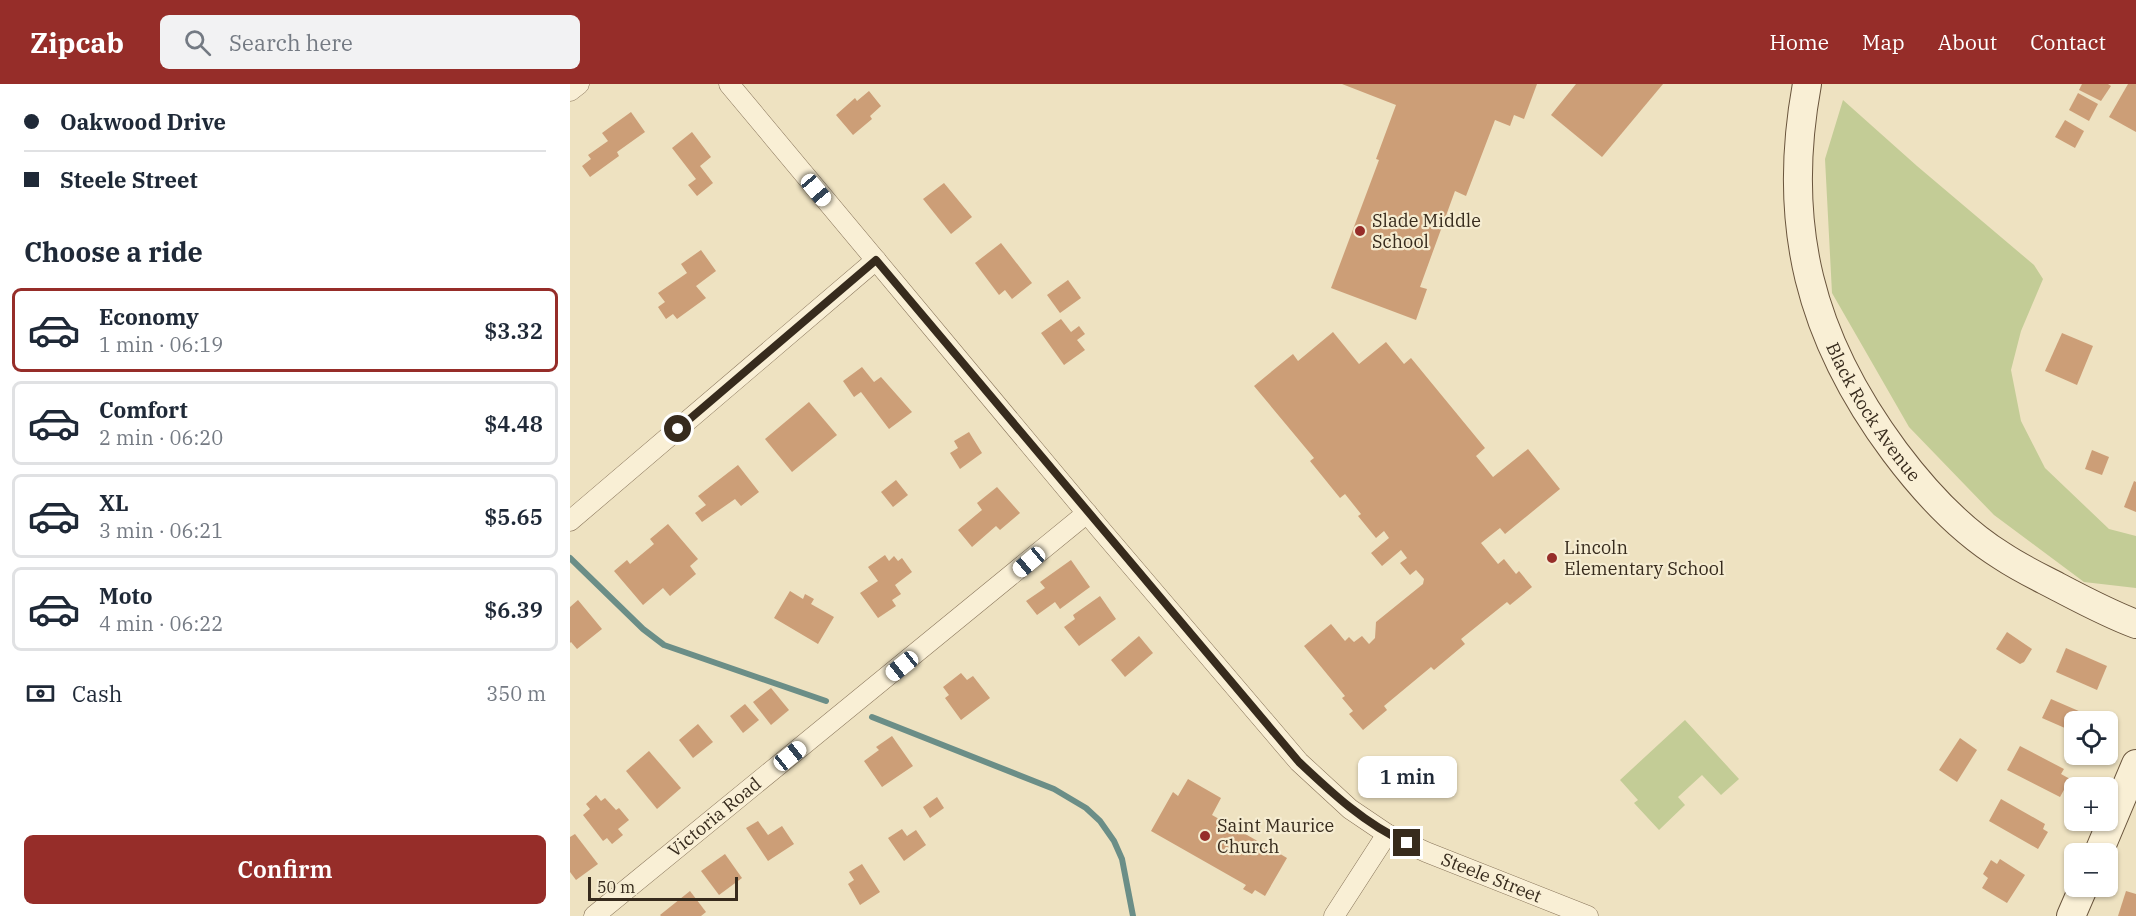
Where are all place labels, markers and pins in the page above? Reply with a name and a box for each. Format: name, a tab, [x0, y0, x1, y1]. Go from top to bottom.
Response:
place label: Slade Middle School	[1372, 209, 1481, 253]
marker: Slade Middle School	[1353, 224, 1367, 238]
place label: Lincoln Elementary School	[1564, 536, 1724, 580]
marker: Lincoln Elementary School	[1545, 551, 1559, 565]
place label: Saint Maurice Church	[1217, 814, 1334, 858]
marker: Saint Maurice Church	[1198, 829, 1212, 843]

